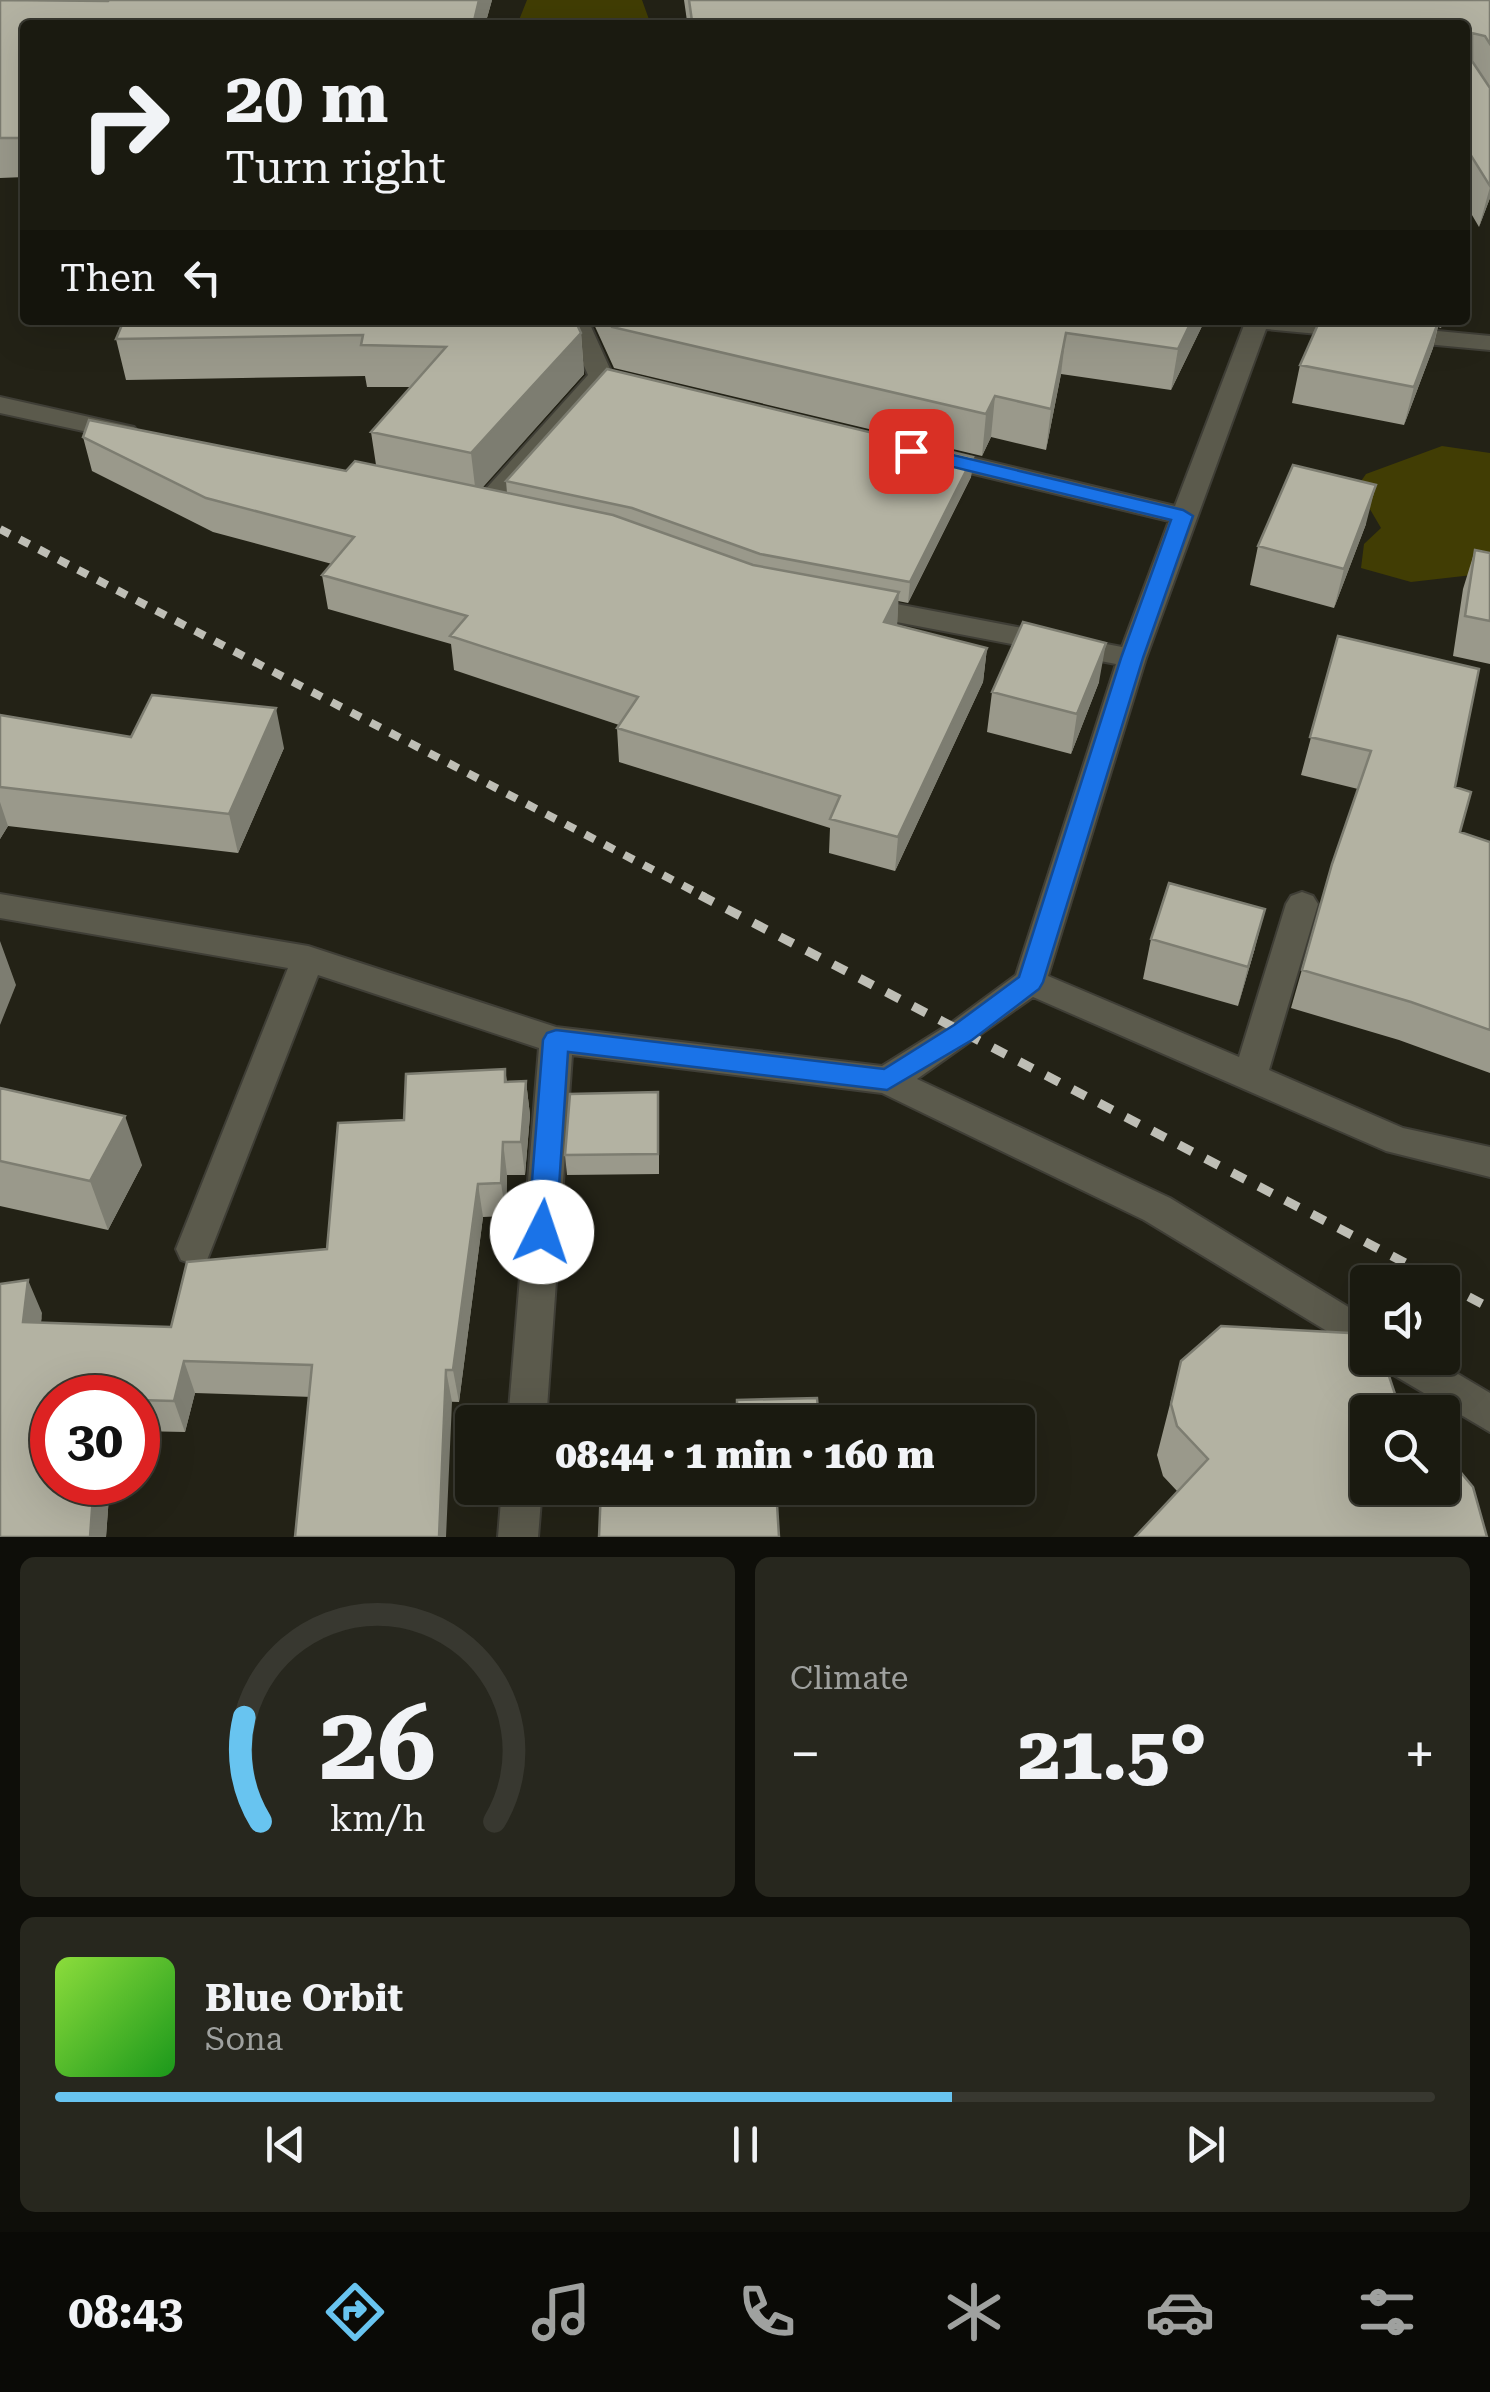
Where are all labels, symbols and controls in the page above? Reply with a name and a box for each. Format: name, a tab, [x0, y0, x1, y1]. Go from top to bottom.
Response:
text: 20 m	[225, 57, 389, 139]
icon: right	[60, 60, 190, 190]
text: Turn right	[225, 141, 446, 194]
icon: left	[175, 250, 230, 305]
text: Then	[60, 256, 155, 300]
pin	[869, 409, 954, 494]
icon: arrive	[884, 424, 939, 479]
position arrow	[490, 1180, 594, 1284]
map controls	[1350, 1265, 1460, 1505]
button: sound	[1350, 1265, 1460, 1375]
speed limit sign: 30	[30, 1375, 160, 1505]
button: search	[1350, 1395, 1460, 1505]
text: 08:44 · 1 min · 160 m	[555, 1433, 935, 1477]
text: Climate	[790, 1659, 908, 1697]
text: 26	[319, 1683, 436, 1804]
text: 21.5°	[1018, 1709, 1207, 1797]
text: −	[790, 1722, 821, 1786]
text: +	[1404, 1722, 1435, 1786]
text: km/h	[330, 1798, 425, 1840]
text: Blue Orbit	[205, 1976, 403, 2020]
text: Sona	[205, 2020, 283, 2058]
icon: previous	[258, 2117, 313, 2172]
icon: pause	[718, 2117, 773, 2172]
icon: next	[1178, 2117, 1233, 2172]
icon: directions	[320, 2277, 390, 2347]
icon: music	[526, 2277, 596, 2347]
icon: phone	[732, 2277, 802, 2347]
icon: climate	[939, 2277, 1009, 2347]
icon: car	[1145, 2277, 1215, 2347]
icon: filters	[1352, 2277, 1422, 2347]
text: 08:43	[68, 2286, 183, 2339]

